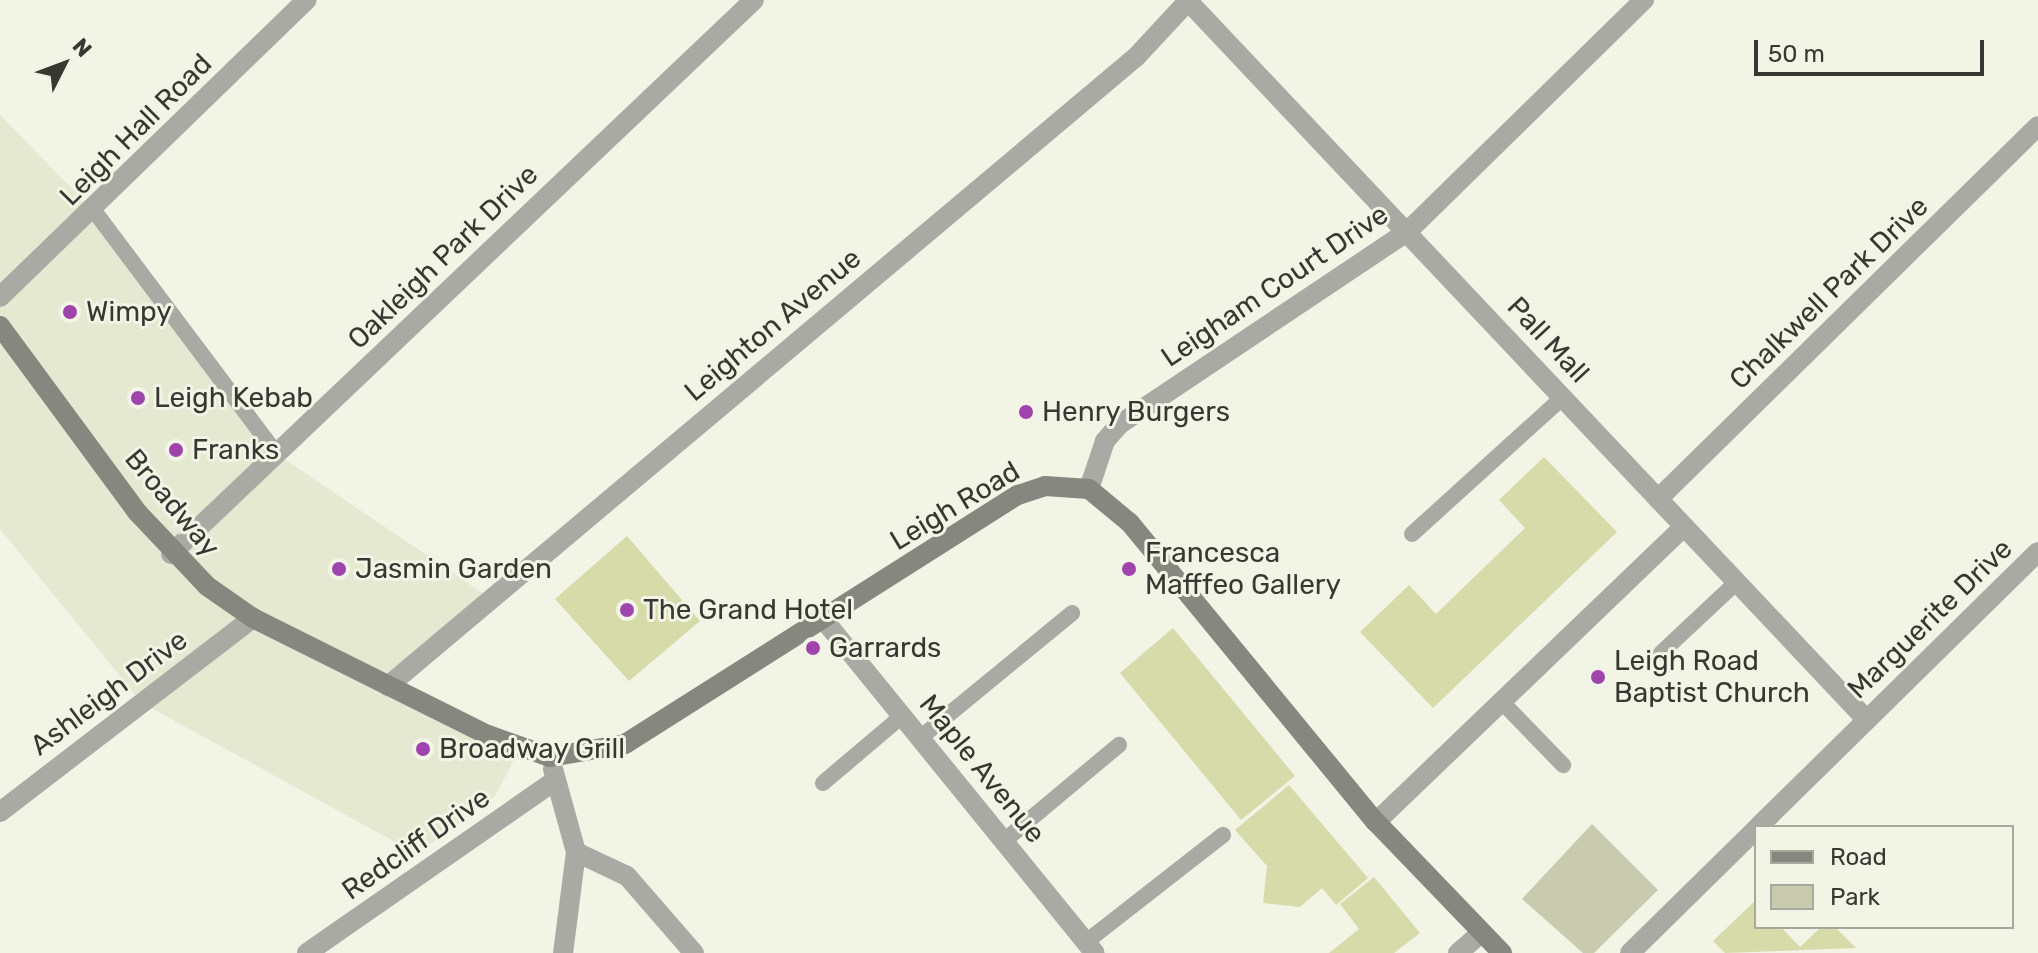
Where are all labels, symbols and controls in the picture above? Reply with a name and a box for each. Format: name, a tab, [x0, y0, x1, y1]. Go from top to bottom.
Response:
north arrow	[24, 24, 104, 104]
scale bar	[1758, 24, 1988, 74]
text: N	[67, 33, 98, 63]
text: 50 m	[1768, 40, 1825, 68]
street label: Leigh Hall Road	[53, 47, 219, 213]
street label: Oakleigh Park Drive	[341, 158, 545, 356]
street label: Chalkwell Park Drive	[1723, 190, 1935, 396]
street label: Leigham Court Drive	[1155, 198, 1395, 374]
street label: Leighton Avenue	[678, 241, 868, 409]
street label: Pall Mall	[1500, 290, 1596, 390]
place label: Wimpy	[86, 295, 172, 329]
marker: Wimpy	[61, 303, 79, 321]
place label: Leigh Kebab	[154, 381, 313, 415]
marker: Leigh Kebab	[129, 389, 147, 407]
place label: Henry Burgers	[1042, 395, 1231, 429]
marker: Henry Burgers	[1017, 403, 1035, 421]
place label: Franks	[192, 433, 279, 467]
marker: Franks	[167, 441, 185, 459]
street label: Broadway	[117, 442, 227, 564]
street label: Leigh Road	[884, 454, 1026, 558]
street label: Marguerite Drive	[1841, 532, 2019, 706]
place label: Francesca Mafffeo Gallery	[1145, 536, 1341, 602]
place label: Jasmin Garden	[355, 552, 552, 586]
marker: Jasmin Garden	[330, 560, 348, 578]
marker: Francesca Mafffeo Gallery	[1120, 560, 1138, 578]
place label: The Grand Hotel	[643, 593, 853, 627]
marker: The Grand Hotel	[618, 601, 636, 619]
street label: Ashleigh Drive	[24, 623, 194, 763]
place label: Garrards	[829, 631, 941, 665]
marker: Garrards	[804, 639, 822, 657]
place label: Leigh Road Baptist Church	[1614, 644, 1810, 710]
marker: Leigh Road Baptist Church	[1589, 668, 1607, 686]
street label: Maple Avenue	[912, 688, 1052, 850]
place label: Broadway Grill	[439, 732, 626, 766]
marker: Broadway Grill	[414, 740, 432, 758]
street label: Redcliff Drive	[335, 781, 497, 907]
legend	[1754, 825, 2014, 929]
text: Road	[1830, 843, 1887, 871]
text: Park	[1830, 883, 1880, 911]

